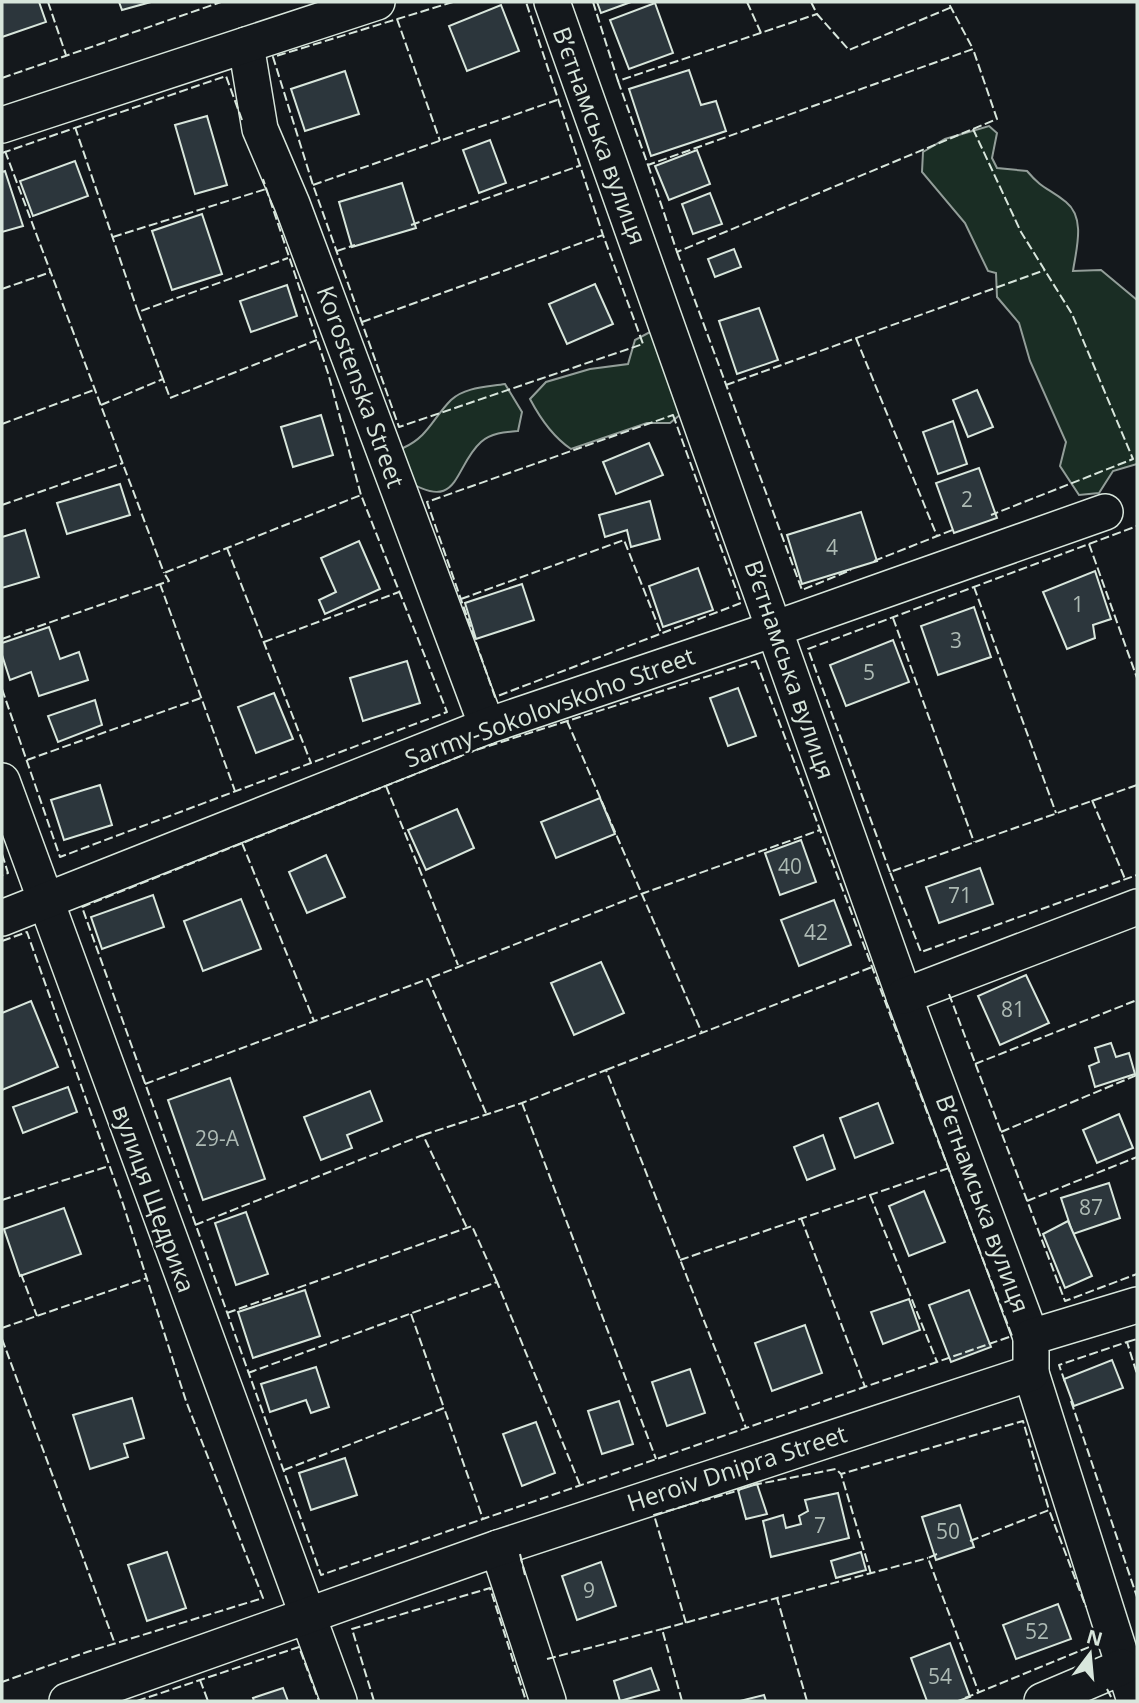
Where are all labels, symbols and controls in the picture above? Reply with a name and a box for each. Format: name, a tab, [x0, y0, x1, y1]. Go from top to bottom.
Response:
street label: Вʼєтнамська вулиця	[546, 22, 655, 249]
street label: Korostenska Street	[310, 281, 413, 492]
house number: 2	[961, 485, 973, 513]
house number: 4	[826, 533, 838, 561]
street label: Вʼєтнамська вулиця	[737, 556, 843, 783]
house number: 1	[1072, 590, 1084, 618]
house number: 3	[950, 626, 962, 654]
street label: Sarmy-Sokolovskoho Street	[400, 639, 699, 774]
house number: 5	[863, 658, 875, 686]
house number: 40	[778, 852, 802, 880]
house number: 71	[948, 881, 972, 909]
house number: 42	[804, 918, 828, 946]
house number: 81	[1001, 995, 1025, 1023]
street label: Вʼєтнамська вулиця	[929, 1090, 1038, 1317]
street label: вулиця Щедрика	[105, 1100, 204, 1297]
house number: 29-А	[195, 1124, 240, 1152]
house number: 87	[1079, 1193, 1103, 1221]
street label: Heroiv Dnipra Street	[623, 1417, 851, 1519]
house number: 7	[814, 1511, 826, 1539]
house number: 50	[936, 1517, 960, 1545]
house number: 9	[583, 1576, 595, 1604]
house number: 52	[1025, 1617, 1049, 1645]
north arrow	[1055, 1619, 1125, 1689]
text: N	[1084, 1623, 1106, 1652]
house number: 54	[928, 1662, 952, 1690]

